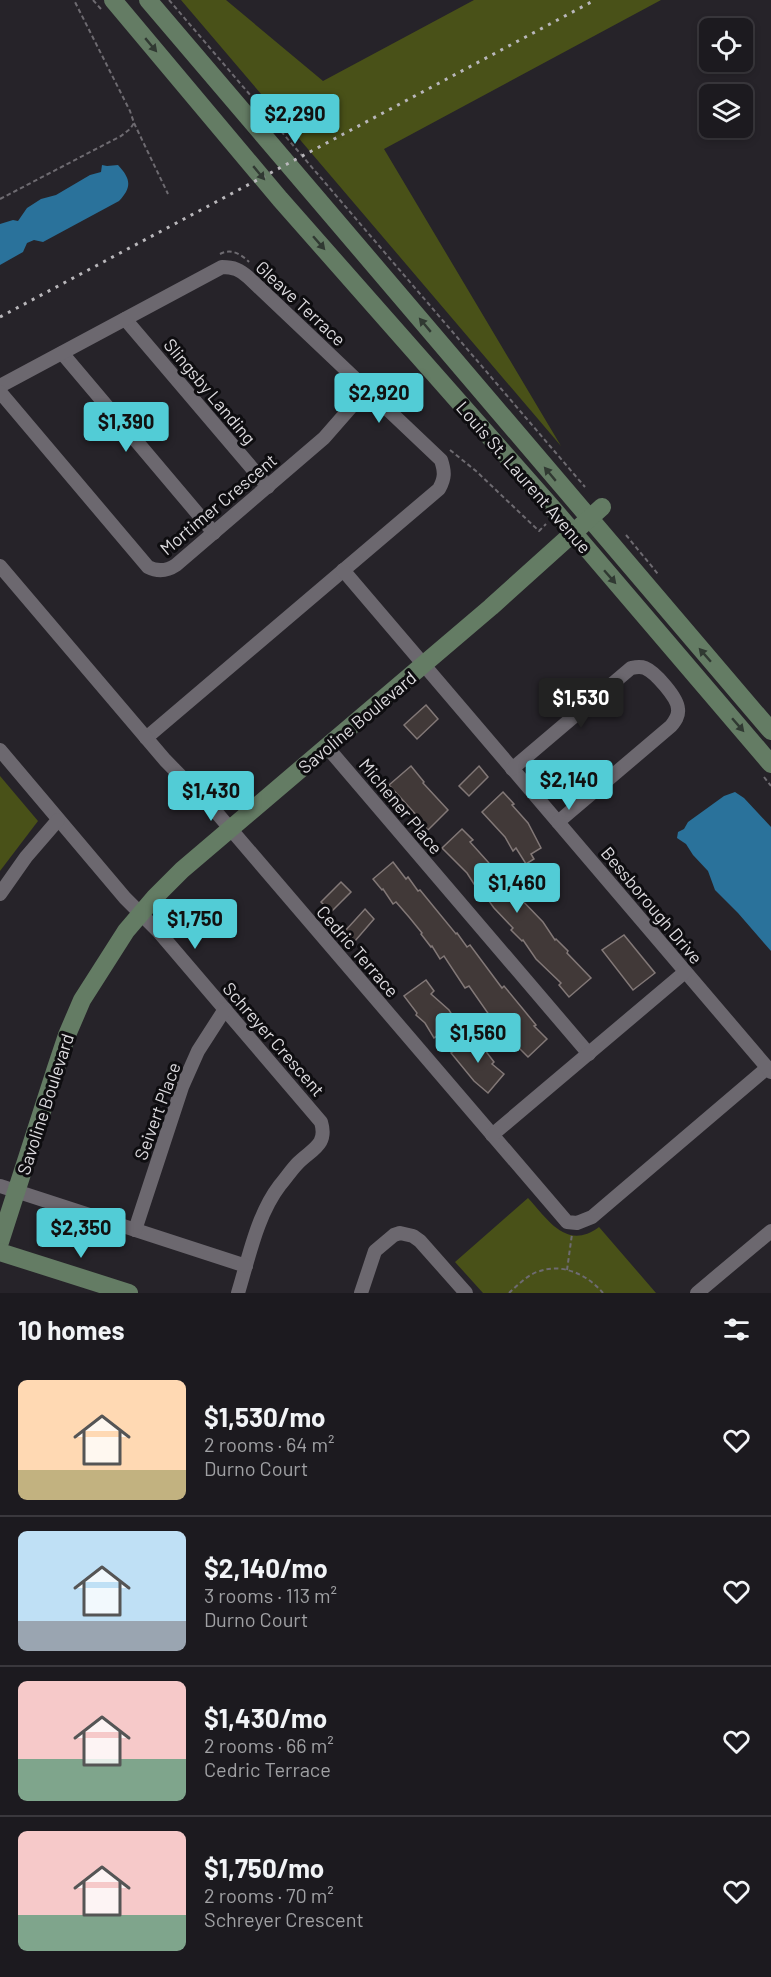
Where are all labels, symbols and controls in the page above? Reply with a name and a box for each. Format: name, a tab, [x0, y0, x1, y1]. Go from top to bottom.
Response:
map controls	[699, 18, 753, 138]
button: locate	[699, 18, 753, 72]
one-way arrow	[144, 37, 157, 53]
button: layers	[699, 84, 753, 138]
pin: $2,290	[246, 94, 344, 145]
text: $2,290	[264, 101, 326, 125]
one-way arrow	[252, 165, 265, 180]
one-way arrow	[312, 235, 326, 250]
street label: Gleave Terrace	[251, 256, 351, 350]
one-way arrow	[418, 317, 431, 333]
street label: Slingsby Landing	[159, 334, 261, 448]
pin: $2,920	[330, 373, 428, 424]
text: $2,920	[348, 380, 410, 404]
street label: Louis St. Laurent Avenue	[452, 396, 596, 558]
pin: $1,390	[77, 402, 175, 453]
text: $1,390	[98, 409, 154, 433]
street label: Mortimer Crescent	[155, 449, 281, 559]
one-way arrow	[544, 466, 557, 482]
one-way arrow	[603, 569, 616, 584]
one-way arrow	[699, 647, 712, 663]
street label: Savoline Boulevard	[294, 666, 420, 778]
pin: $1,530	[532, 678, 630, 729]
text: $1,530	[553, 685, 609, 709]
one-way arrow	[731, 717, 744, 733]
street label: Michener Place	[355, 754, 447, 858]
pin: $2,140	[520, 760, 618, 811]
text: $2,140	[540, 767, 598, 791]
pin: $1,430	[162, 771, 260, 822]
text: $1,430	[182, 778, 240, 802]
street label: Bessborough Drive	[597, 842, 707, 968]
pin: $1,460	[468, 863, 566, 914]
text: $1,460	[488, 870, 546, 894]
pin: $1,750	[146, 899, 244, 950]
street label: Cedric Terrace	[312, 901, 404, 1001]
text: $1,750	[167, 906, 223, 930]
street label: Schreyer Crescent	[219, 978, 329, 1100]
pin: $1,560	[429, 1013, 527, 1064]
text: $1,560	[450, 1020, 506, 1044]
street label: Savoline Boulevard	[12, 1031, 78, 1177]
street label: Seivert Place	[129, 1059, 185, 1163]
pin: $2,350	[32, 1208, 130, 1259]
text: $2,350	[51, 1215, 111, 1239]
icon: filters	[720, 1313, 753, 1346]
text: 10 homes	[18, 1314, 125, 1345]
text: $1,530/mo	[204, 1401, 326, 1432]
icon: home	[66, 1404, 138, 1476]
icon: heart	[720, 1424, 753, 1457]
text: 2 rooms · 64 m²	[204, 1432, 334, 1456]
text: Durno Court	[204, 1456, 308, 1480]
text: $2,140/mo	[204, 1552, 328, 1583]
icon: home	[66, 1555, 138, 1627]
icon: heart	[720, 1575, 753, 1608]
text: 3 rooms · 113 m²	[204, 1583, 337, 1607]
text: Durno Court	[204, 1607, 308, 1631]
text: $1,430/mo	[204, 1702, 327, 1733]
icon: home	[66, 1705, 138, 1777]
icon: heart	[720, 1725, 753, 1758]
text: 2 rooms · 66 m²	[204, 1733, 334, 1757]
text: Cedric Terrace	[204, 1757, 331, 1781]
text: $1,750/mo	[204, 1852, 324, 1883]
icon: home	[66, 1855, 138, 1927]
icon: heart	[720, 1875, 753, 1908]
text: 2 rooms · 70 m²	[204, 1883, 334, 1907]
text: Schreyer Crescent	[204, 1907, 364, 1931]

